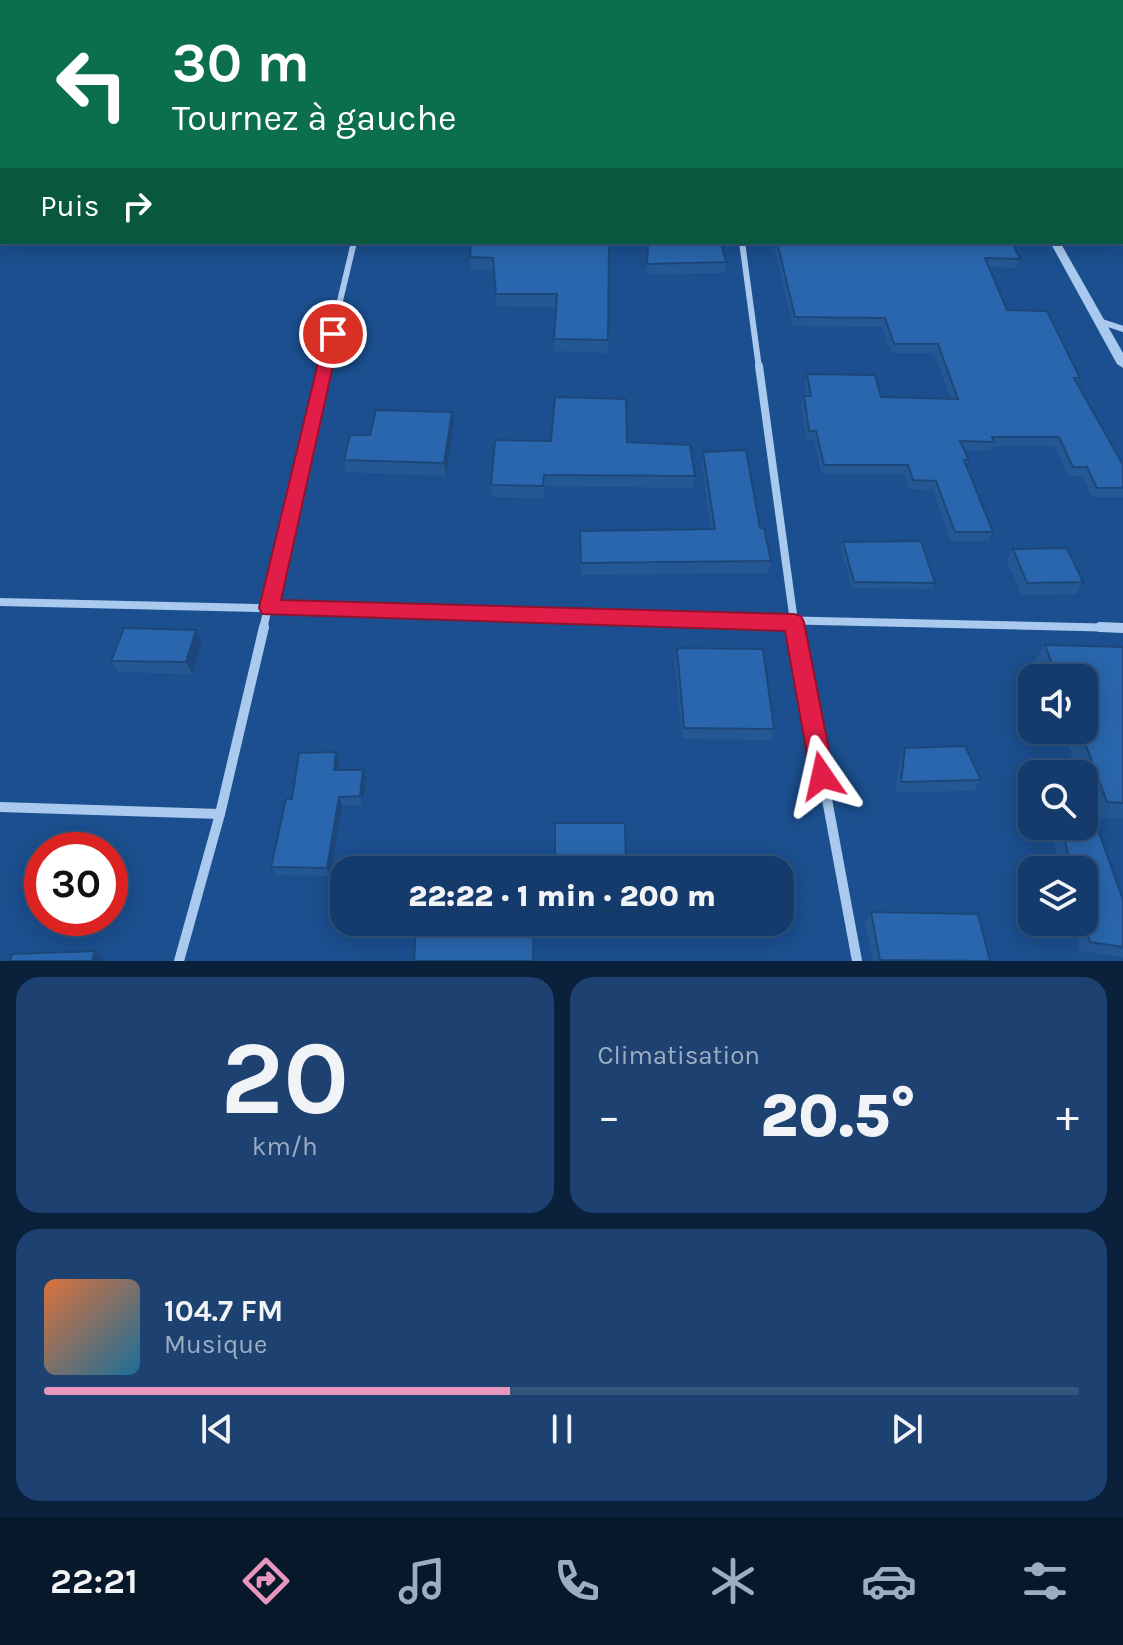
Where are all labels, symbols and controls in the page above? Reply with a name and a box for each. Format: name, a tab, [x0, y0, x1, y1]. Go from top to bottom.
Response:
text: 30 m	[172, 30, 310, 95]
icon: left	[40, 32, 144, 136]
text: Tournez à gauche	[172, 97, 457, 139]
icon: right	[115, 184, 159, 228]
text: Puis	[40, 188, 99, 224]
pin	[299, 300, 367, 368]
icon: arrive	[311, 312, 355, 356]
map controls	[1018, 664, 1098, 936]
button: sound	[1018, 664, 1098, 744]
position arrow	[780, 734, 864, 818]
button: search	[1018, 760, 1098, 840]
speed limit sign: 30	[24, 832, 128, 936]
button: layers	[1018, 856, 1098, 936]
text: 22:22 · 1 min · 200 m	[408, 878, 716, 914]
text: 20	[220, 1018, 349, 1139]
text: Climatisation	[598, 1040, 760, 1071]
text: 20.5°	[760, 1081, 916, 1151]
text: −	[598, 1091, 621, 1142]
text: +	[1056, 1091, 1079, 1142]
text: km/h	[252, 1131, 318, 1162]
text: 104.7 FM	[164, 1293, 283, 1329]
text: Musique	[164, 1329, 267, 1360]
icon: previous	[195, 1407, 239, 1451]
icon: pause	[540, 1407, 584, 1451]
icon: next	[885, 1407, 929, 1451]
icon: directions	[238, 1553, 294, 1609]
icon: music	[394, 1553, 450, 1609]
icon: phone	[549, 1553, 605, 1609]
icon: climate	[705, 1553, 761, 1609]
icon: car	[861, 1553, 917, 1609]
icon: filters	[1017, 1553, 1073, 1609]
text: 22:21	[50, 1560, 138, 1602]

